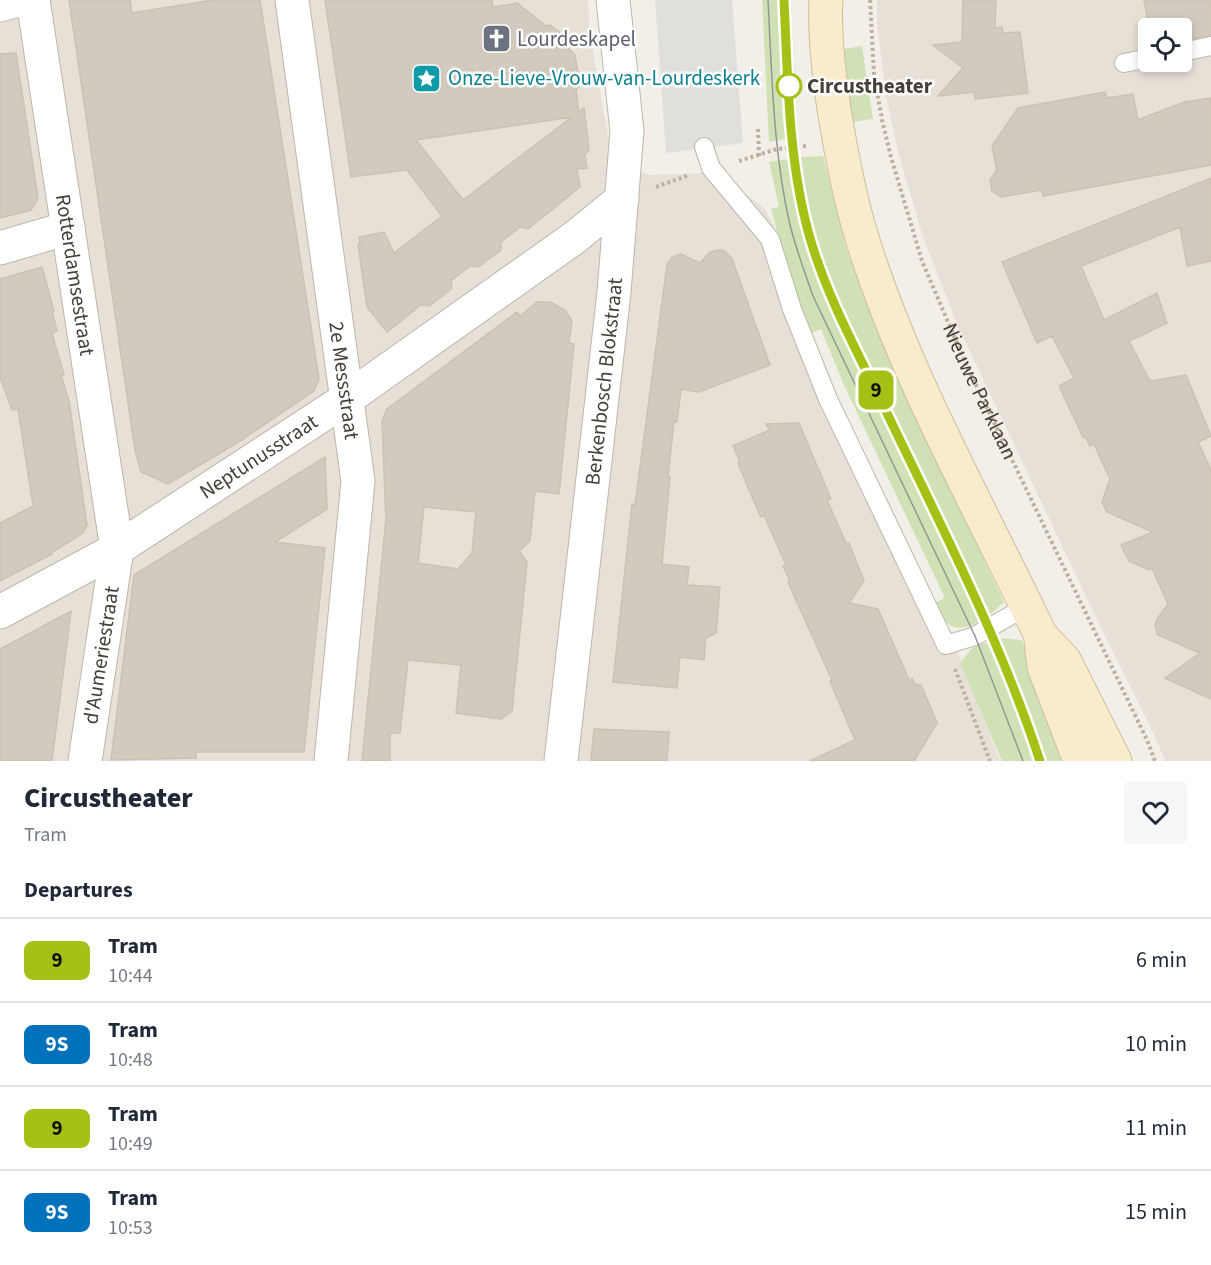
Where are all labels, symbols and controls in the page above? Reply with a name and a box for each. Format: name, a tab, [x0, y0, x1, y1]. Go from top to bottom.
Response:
map controls	[1138, 18, 1192, 72]
button: locate	[1138, 18, 1192, 72]
church icon: Lourdeskapel	[480, 23, 512, 55]
place label: Lourdeskapel	[517, 24, 636, 54]
place icon: Onze-Lieve-Vrouw-van-Lourdeskerk	[411, 62, 443, 94]
place label: Onze-Lieve-Vrouw-van-Lourdeskerk	[448, 63, 761, 93]
place label: Circustheater	[807, 71, 933, 101]
marker: Circustheater	[776, 73, 802, 99]
street label: Rotterdamsestraat	[48, 192, 102, 358]
street label: Berkenbosch Blokstraat	[577, 276, 630, 487]
street label: Nieuwe Parklaan	[935, 318, 1025, 465]
street label: 2e Messstraat	[321, 320, 367, 441]
line badge: 9	[856, 370, 896, 410]
text: 9	[870, 375, 882, 405]
street label: Neptunusstraat	[193, 407, 324, 506]
street label: d'Aumeriestraat	[75, 584, 127, 726]
text: Circustheater	[24, 778, 193, 818]
button: heart	[1124, 781, 1187, 844]
text: Tram	[24, 821, 67, 849]
text: Departures	[24, 874, 133, 906]
text: Tram	[108, 930, 158, 962]
text: 6 min	[1136, 944, 1187, 976]
text: 9	[51, 945, 63, 975]
text: 10:44	[108, 962, 153, 990]
text: Tram	[108, 1014, 158, 1046]
text: 10 min	[1125, 1028, 1187, 1060]
text: 9S	[46, 1029, 68, 1059]
text: 10:48	[108, 1046, 153, 1074]
text: Tram	[108, 1098, 158, 1130]
text: 11 min	[1125, 1112, 1187, 1144]
text: 9	[51, 1113, 63, 1143]
text: 10:49	[108, 1130, 153, 1158]
text: Tram	[108, 1182, 158, 1214]
text: 15 min	[1125, 1196, 1187, 1228]
text: 9S	[46, 1197, 68, 1227]
text: 10:53	[108, 1214, 153, 1242]

